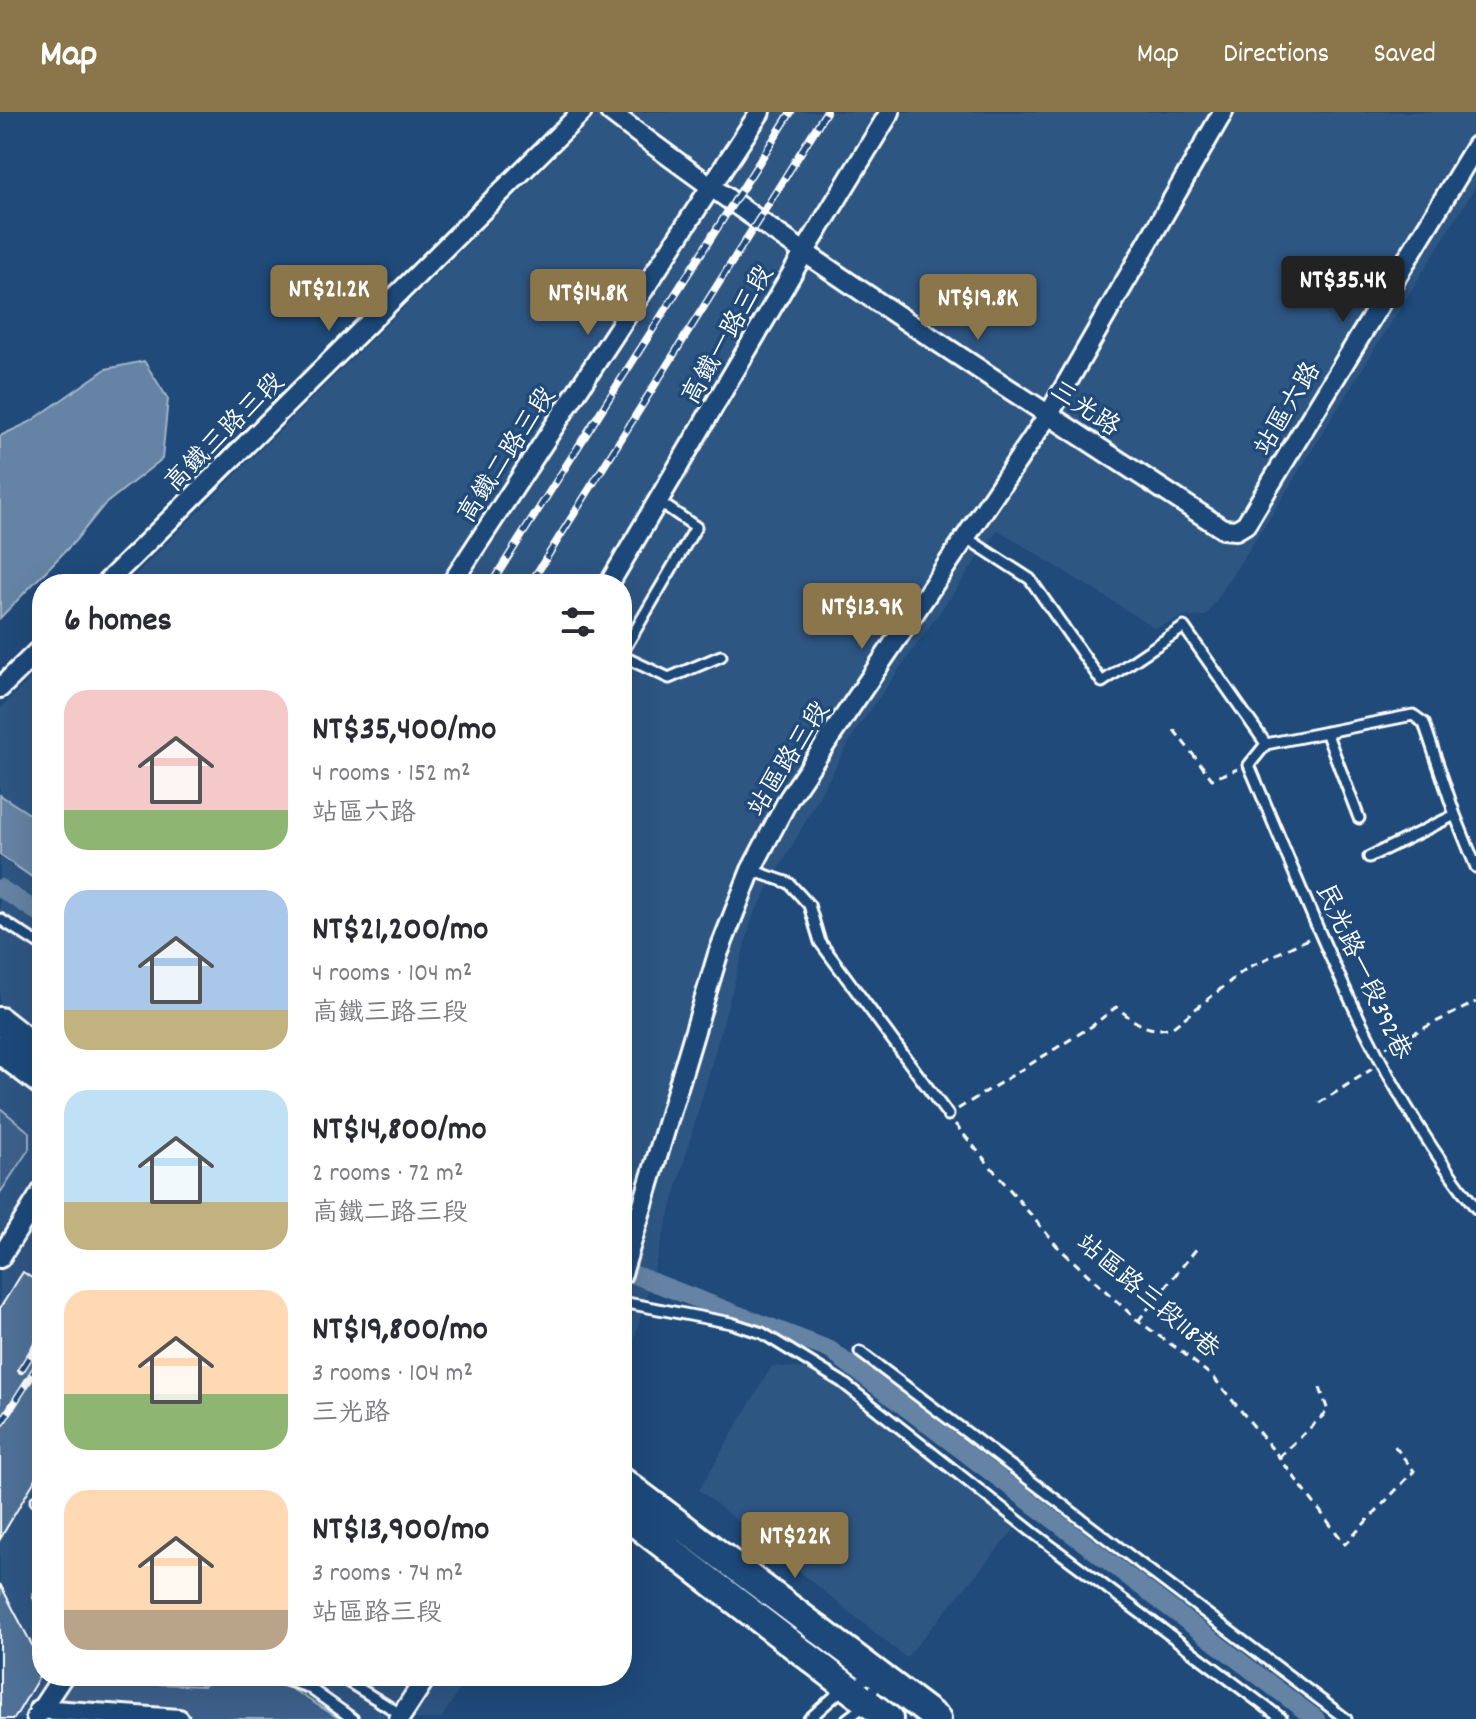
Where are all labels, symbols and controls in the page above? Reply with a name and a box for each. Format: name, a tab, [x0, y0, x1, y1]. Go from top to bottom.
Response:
text: Map	[40, 29, 98, 84]
text: Map	[1137, 36, 1179, 76]
text: Directions	[1223, 36, 1329, 76]
text: Saved	[1373, 36, 1436, 76]
pin: NT$35.4K	[1260, 256, 1426, 324]
street label: 高鐵一路三段	[674, 259, 784, 413]
text: NT$35.4K	[1299, 263, 1387, 300]
pin: NT$21.2K	[246, 265, 412, 333]
pin: NT$14.8K	[505, 269, 671, 337]
text: NT$21.2K	[288, 272, 370, 309]
pin: NT$19.8K	[895, 274, 1061, 342]
text: NT$14.8K	[548, 276, 628, 313]
text: NT$19.8K	[938, 281, 1018, 318]
street label: 站區六路	[1246, 356, 1332, 464]
street label: 高鐵三路三段	[157, 365, 294, 502]
street label: 三光路	[1041, 373, 1127, 447]
street label: 高鐵二路三段	[450, 380, 566, 531]
pin: NT$13.9K	[779, 583, 945, 651]
text: NT$13.9K	[821, 590, 903, 627]
text: 6 homes	[64, 598, 172, 647]
icon: filters	[556, 600, 600, 644]
street label: 站區路三段	[740, 695, 840, 825]
text: NT$35,400/mo	[312, 707, 496, 756]
icon: home	[128, 722, 224, 818]
text: 4 rooms · 152 m²	[312, 756, 471, 793]
text: 站區六路	[312, 796, 416, 833]
street label: 民光路一段392巷	[1305, 878, 1419, 1067]
text: NT$21,200/mo	[312, 907, 489, 956]
icon: home	[128, 922, 224, 1018]
text: 4 rooms · 104 m²	[312, 956, 472, 993]
text: 高鐵三路三段	[312, 996, 468, 1033]
text: NT$14,800/mo	[312, 1107, 487, 1156]
icon: home	[128, 1122, 224, 1218]
text: 2 rooms · 72 m²	[312, 1156, 463, 1193]
text: 高鐵二路三段	[312, 1196, 468, 1233]
street label: 站區路三段118巷	[1067, 1226, 1227, 1369]
text: NT$19,800/mo	[312, 1307, 488, 1356]
icon: home	[128, 1322, 224, 1418]
text: 3 rooms · 104 m²	[312, 1356, 473, 1393]
text: 三光路	[312, 1396, 390, 1433]
text: NT$13,900/mo	[312, 1507, 489, 1556]
pin: NT$22K	[730, 1512, 860, 1580]
text: NT$22K	[759, 1519, 831, 1556]
icon: home	[128, 1522, 224, 1618]
text: 3 rooms · 74 m²	[312, 1556, 463, 1593]
text: 站區路三段	[312, 1596, 442, 1633]

